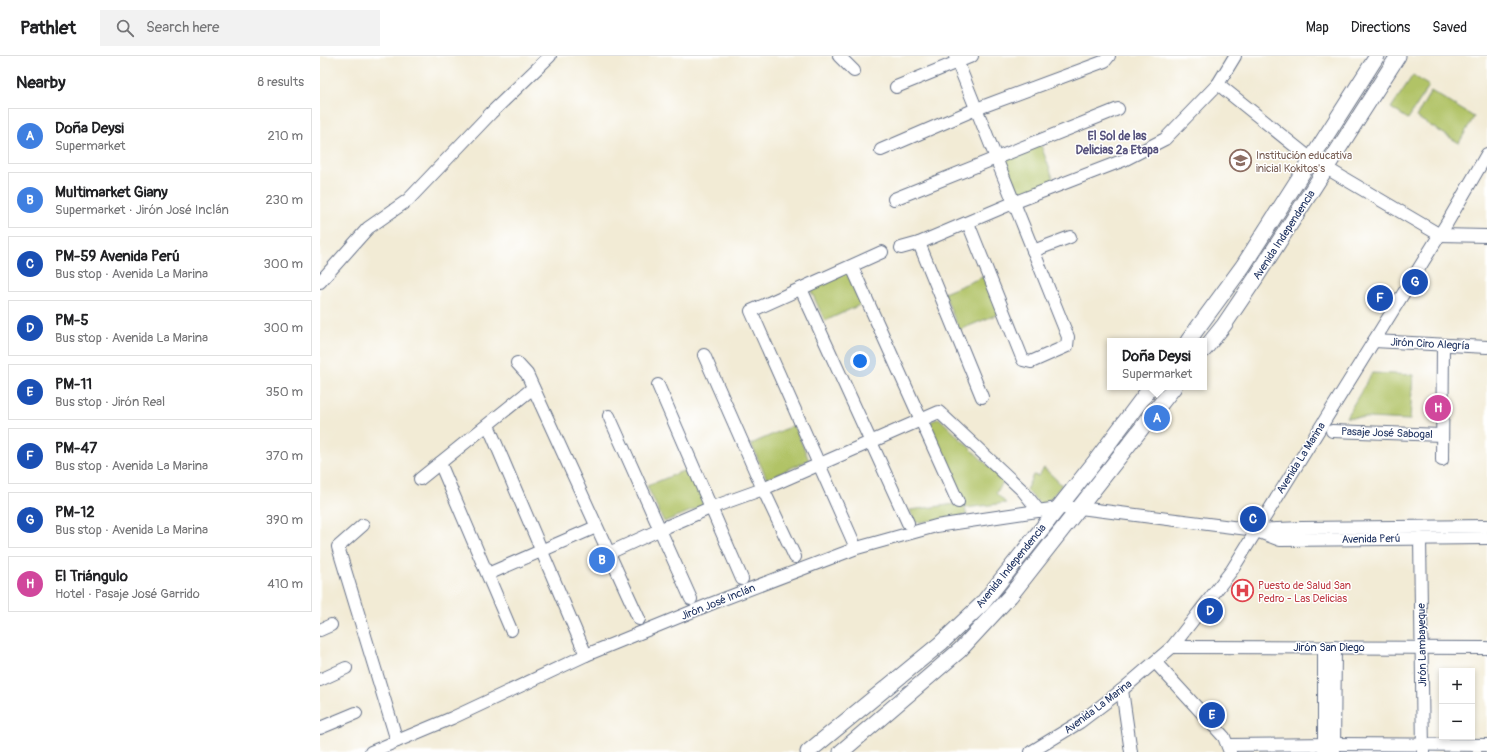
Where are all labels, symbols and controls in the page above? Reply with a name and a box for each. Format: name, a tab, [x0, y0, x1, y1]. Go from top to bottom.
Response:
search box	[100, 10, 380, 46]
text: Pathlet	[20, 16, 76, 40]
icon: search	[114, 17, 136, 39]
text: Search here	[146, 18, 219, 37]
text: Map	[1306, 19, 1329, 36]
text: Directions	[1351, 19, 1410, 36]
text: Saved	[1432, 19, 1467, 36]
text: Nearby	[16, 72, 65, 93]
text: 8 results	[258, 74, 304, 90]
text: Doña Deysi	[55, 119, 124, 138]
text: A	[26, 128, 34, 144]
text: 210 m	[267, 128, 303, 144]
district label: El Sol de las Delicias 2ª Etapa	[1075, 129, 1159, 158]
text: Supermarket	[55, 138, 126, 154]
school or university icon: Institución educativa inicial Kokitos's	[1228, 148, 1254, 174]
place label: Institución educativa inicial Kokitos's	[1256, 149, 1352, 175]
text: Multimarket Giany	[55, 183, 168, 202]
street label: Avenida Independencia	[1250, 188, 1318, 282]
text: B	[26, 192, 34, 208]
text: 230 m	[266, 192, 303, 208]
text: Supermarket · Jirón José Inclán	[55, 202, 229, 218]
text: PM-59 Avenida Perú	[55, 247, 180, 266]
text: C	[26, 256, 34, 272]
text: 300 m	[264, 256, 303, 272]
text: Bus stop · Avenida La Marina	[55, 266, 208, 282]
pin: G	[1402, 267, 1428, 297]
pin: F	[1367, 283, 1393, 313]
text: PM-5	[55, 311, 89, 330]
text: D	[26, 320, 34, 336]
text: 300 m	[264, 320, 303, 336]
text: Bus stop · Avenida La Marina	[55, 330, 208, 346]
street label: Jirón Ciro Alegría	[1390, 335, 1470, 353]
popup	[1107, 338, 1207, 390]
text: Doña Deysi	[1122, 347, 1191, 366]
your location	[850, 351, 870, 371]
text: Supermarket	[1122, 366, 1192, 382]
text: PM-11	[55, 375, 92, 394]
text: E	[27, 384, 33, 400]
text: 350 m	[265, 384, 303, 400]
pin: H	[1425, 393, 1451, 423]
text: Bus stop · Jirón Real	[55, 394, 165, 410]
pin: A	[1144, 403, 1170, 433]
street label: Avenida La Marina	[1274, 420, 1328, 496]
street label: Pasaje José Sabogal	[1341, 425, 1433, 441]
text: PM-47	[55, 439, 97, 458]
text: F	[26, 448, 34, 464]
text: 370 m	[266, 448, 303, 464]
text: Bus stop · Avenida La Marina	[55, 458, 208, 474]
text: PM-12	[55, 503, 95, 522]
pin: C	[1240, 504, 1266, 534]
text: G	[26, 512, 34, 528]
text: 390 m	[266, 512, 303, 528]
street label: Avenida Independencia	[973, 521, 1049, 611]
text: Bus stop · Avenida La Marina	[55, 522, 208, 538]
street label: Avenida Perú	[1341, 532, 1401, 546]
pin: B	[589, 545, 615, 575]
text: El Triángulo	[55, 567, 128, 586]
text: H	[26, 576, 34, 592]
text: 410 m	[267, 576, 303, 592]
hospital icon: Puesto de Salud San Pedro - Las Delicias	[1230, 578, 1256, 604]
place label: Puesto de Salud San Pedro - Las Delicias	[1258, 579, 1351, 605]
street label: Jirón José Inclán	[679, 581, 757, 623]
text: Hotel · Pasaje José Garrido	[55, 586, 200, 602]
pin: D	[1197, 596, 1223, 626]
street label: Jirón Lambayeque	[1415, 603, 1429, 687]
street label: Jirón San Diego	[1293, 641, 1365, 654]
map controls	[1439, 668, 1475, 740]
button: +	[1439, 668, 1475, 704]
street label: Avenida La Marina	[1062, 677, 1134, 737]
pin: E	[1199, 700, 1225, 730]
button: −	[1439, 704, 1475, 740]

